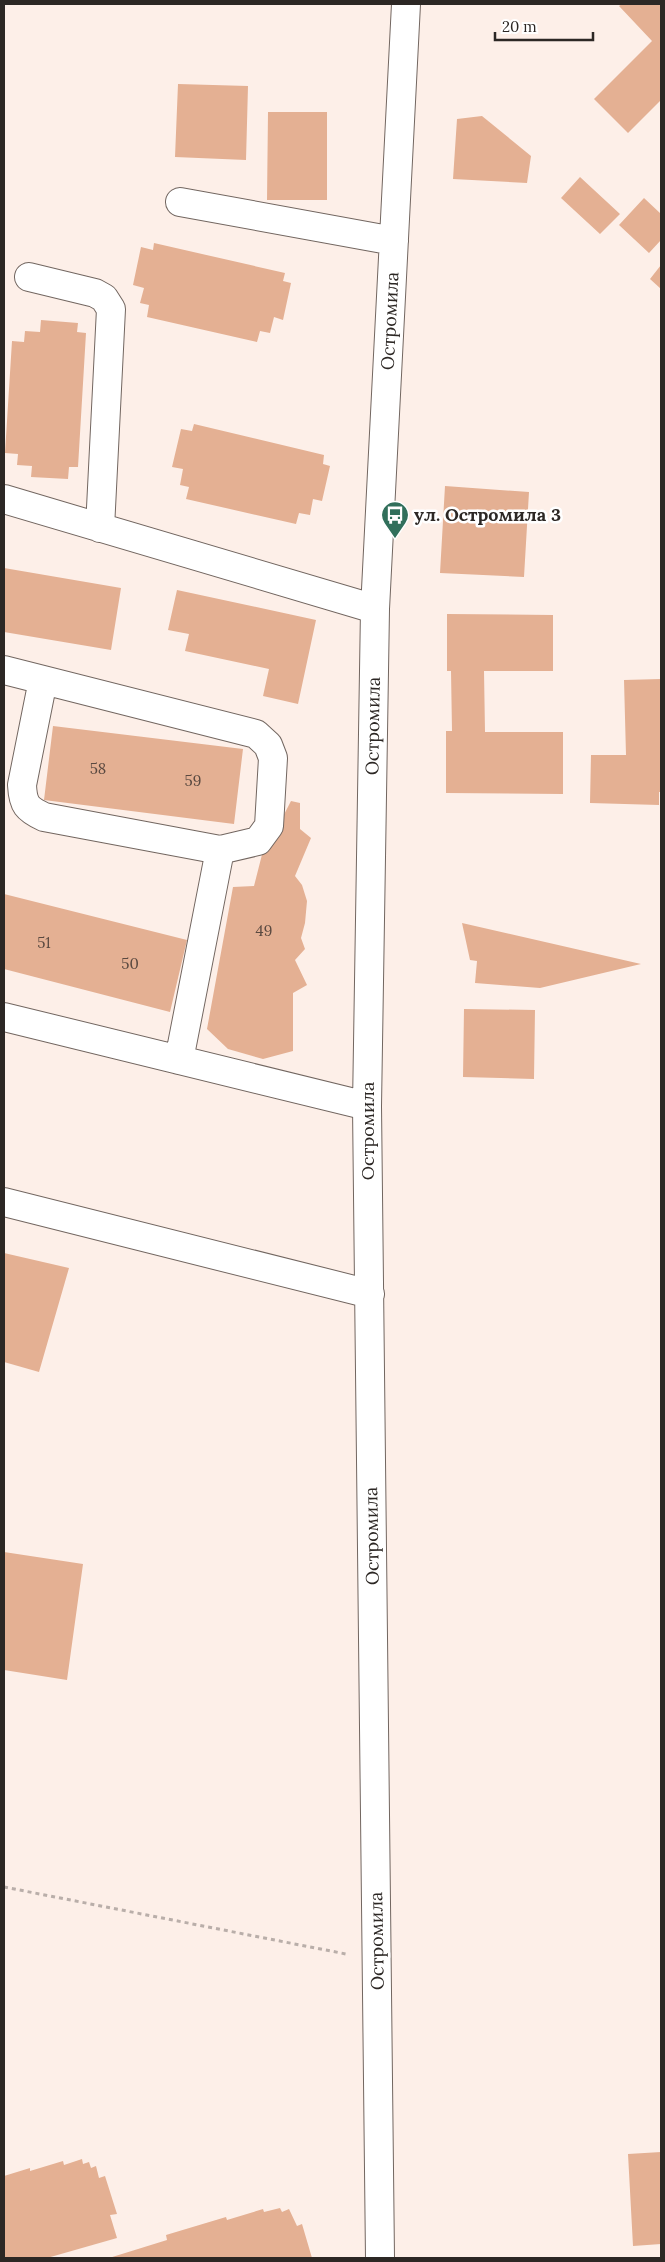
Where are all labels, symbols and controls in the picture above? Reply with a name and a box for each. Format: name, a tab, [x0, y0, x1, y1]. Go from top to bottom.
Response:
scale bar	[495, 10, 592, 42]
text: 20 m	[502, 17, 537, 36]
street label: Остромила	[375, 271, 404, 371]
bus stop icon: ул. Остромила 3	[380, 500, 410, 539]
place label: ул. Остромила 3	[414, 503, 561, 526]
street label: Остромила	[360, 677, 385, 775]
house number: 58	[90, 759, 106, 778]
house number: 59	[185, 771, 201, 790]
house number: 49	[256, 921, 272, 940]
house number: 51	[37, 933, 51, 952]
house number: 50	[121, 954, 139, 973]
street label: Остромила	[356, 1082, 379, 1180]
street label: Остромила	[359, 1487, 384, 1585]
street label: Остромила	[364, 1892, 389, 1990]

